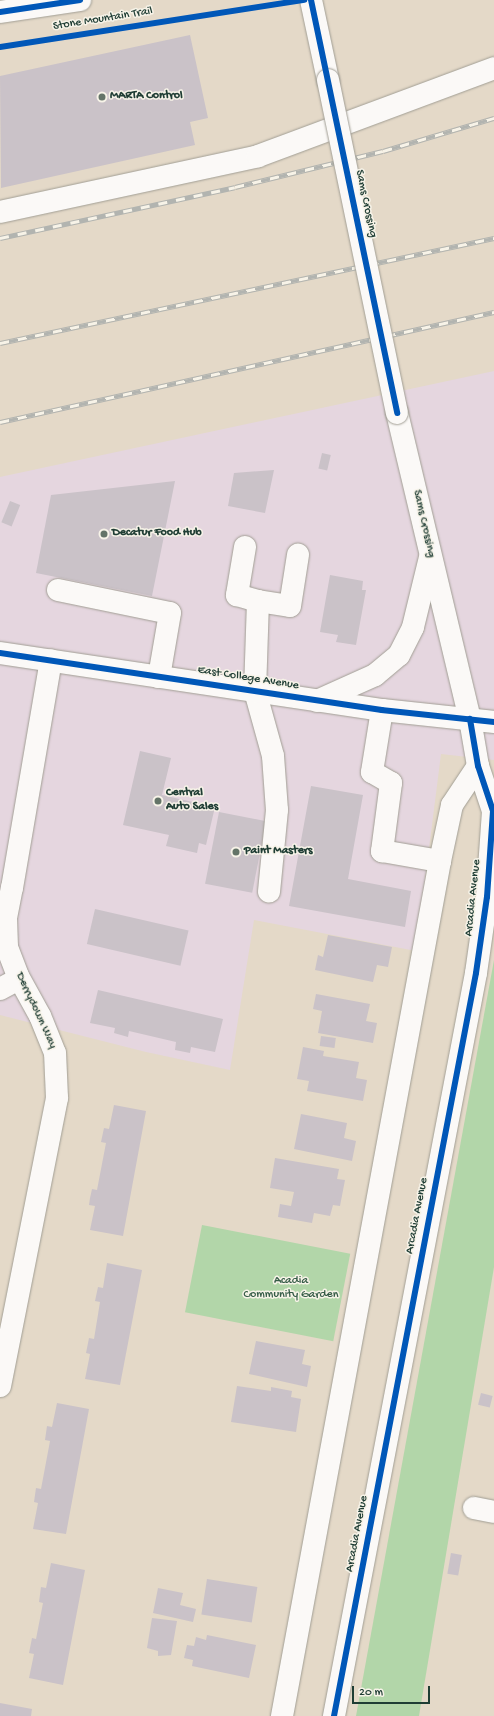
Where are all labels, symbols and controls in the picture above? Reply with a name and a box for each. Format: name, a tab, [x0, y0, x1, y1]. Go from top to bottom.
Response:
street label: Stone Mountain Trail	[52, 5, 154, 35]
place label: MARTA Control	[110, 90, 183, 104]
marker: MARTA Control	[97, 92, 107, 102]
street label: Sams Crossing	[351, 169, 379, 239]
street label: Sams Crossing	[408, 489, 438, 559]
place label: Decatur Food Hub	[112, 527, 202, 541]
marker: Decatur Food Hub	[99, 529, 109, 539]
street label: East College Avenue	[196, 664, 300, 694]
place label: Central Auto Sales	[166, 787, 218, 815]
marker: Central Auto Sales	[153, 796, 163, 806]
place label: Paint Masters	[244, 845, 312, 859]
marker: Paint Masters	[231, 847, 241, 857]
street label: Arcadia Avenue	[463, 859, 485, 937]
street label: Derrydown Way	[11, 971, 59, 1051]
street label: Arcadia Avenue	[404, 1177, 432, 1255]
park label: Acadia Community Garden	[244, 1275, 338, 1303]
street label: Arcadia Avenue	[344, 1495, 372, 1573]
scale bar	[354, 1678, 432, 1704]
text: 20 m	[359, 1686, 383, 1700]

